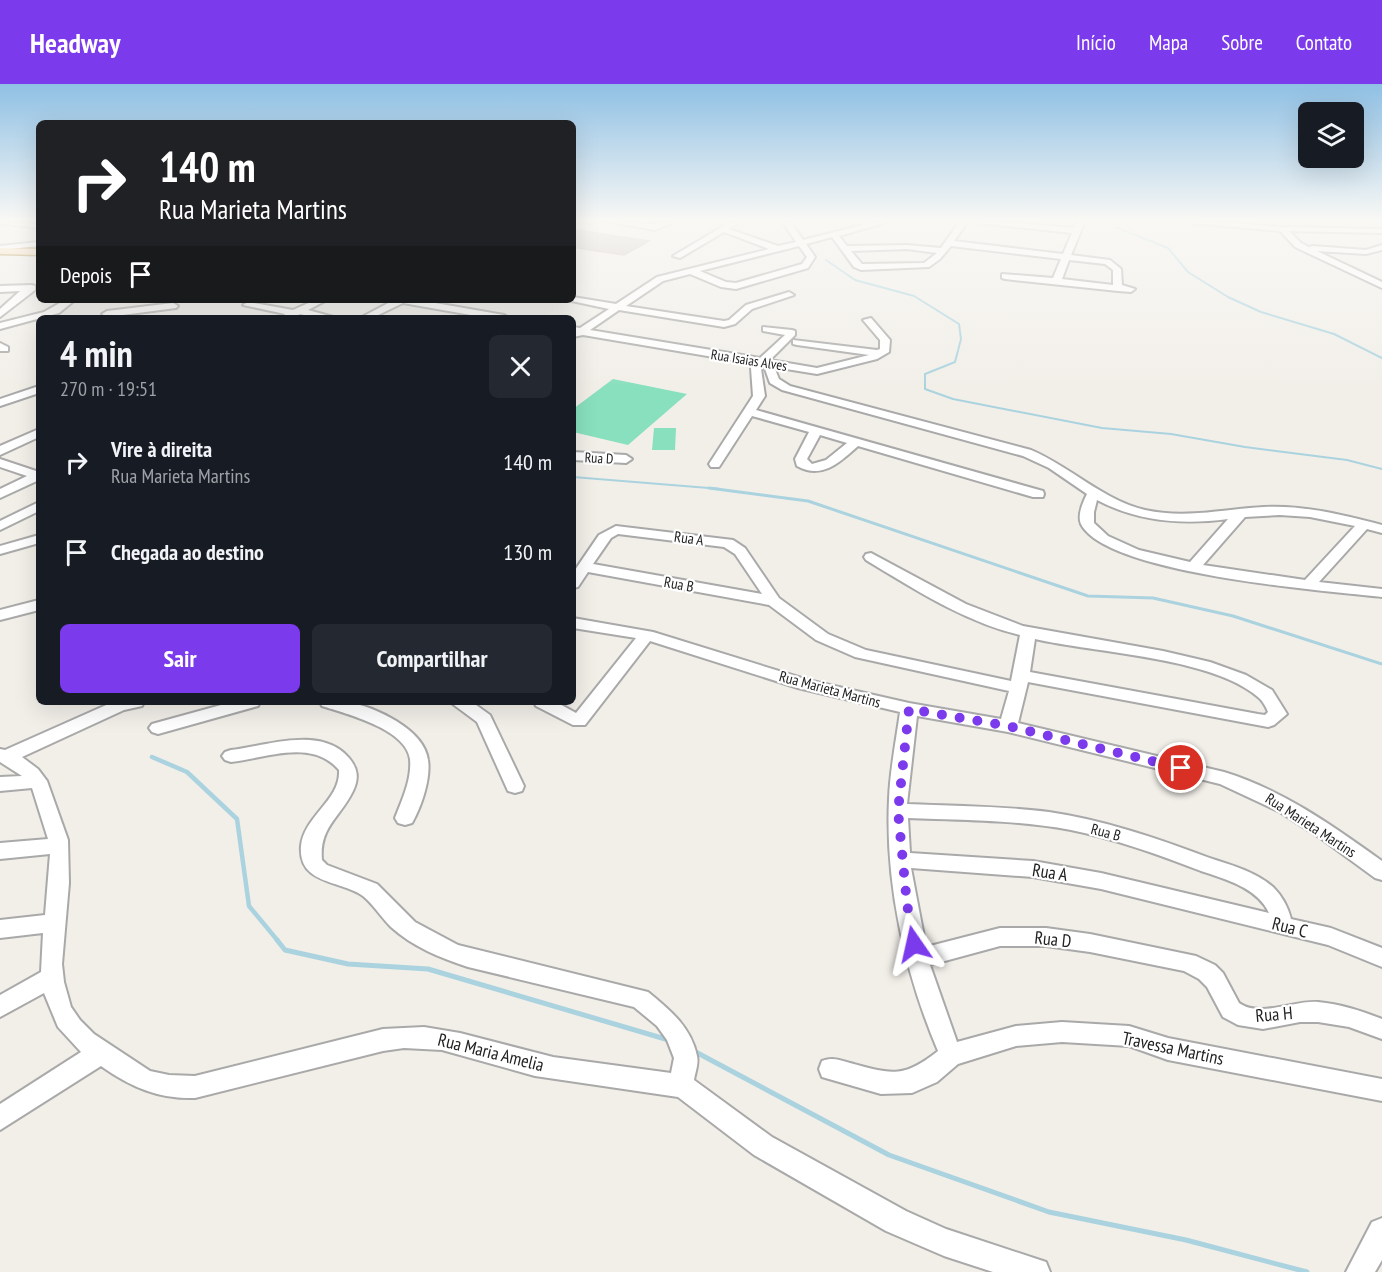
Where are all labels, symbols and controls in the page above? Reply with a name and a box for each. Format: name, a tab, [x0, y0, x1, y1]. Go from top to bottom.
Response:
text: Headway	[30, 24, 120, 61]
text: Início	[1076, 29, 1116, 56]
text: Mapa	[1149, 29, 1188, 56]
text: Sobre	[1221, 29, 1263, 56]
text: Contato	[1296, 29, 1352, 56]
map controls	[1298, 102, 1364, 168]
button: layers	[1298, 102, 1364, 168]
text: 140 m	[159, 139, 256, 194]
icon: right	[60, 144, 138, 222]
text: Rua Marieta Martins	[159, 192, 347, 226]
icon: arrive	[124, 258, 157, 291]
text: Depois	[60, 261, 112, 289]
text: 4 min	[60, 330, 133, 377]
button: close	[489, 335, 552, 398]
street label: Rua Isaias Alves	[710, 345, 789, 375]
text: 270 m · 19:51	[60, 376, 157, 402]
text: Vire à direita	[111, 435, 212, 463]
icon: right	[60, 446, 93, 479]
text: 140 m	[503, 448, 552, 476]
street label: Rua D	[584, 448, 614, 468]
text: Rua Marieta Martins	[111, 463, 250, 489]
street label: Rua A	[673, 527, 706, 550]
icon: arrive	[60, 536, 93, 569]
text: Chegada ao destino	[111, 538, 264, 566]
text: 130 m	[503, 538, 552, 566]
street label: Rua B	[663, 572, 695, 596]
button: Sair	[60, 624, 300, 693]
button: Compartilhar	[312, 624, 552, 693]
street label: Rua Marieta Martins	[777, 666, 883, 712]
pin	[1155, 742, 1206, 793]
icon: arrive	[1164, 751, 1197, 784]
street label: Rua Marieta Martins	[1262, 789, 1360, 861]
street label: Rua B	[1089, 819, 1123, 845]
street label: Rua A	[1031, 858, 1070, 886]
position arrow	[882, 912, 946, 976]
street label: Rua C	[1270, 912, 1310, 942]
street label: Rua D	[1033, 926, 1073, 952]
street label: Rua H	[1255, 1001, 1293, 1027]
street label: Travessa Martins	[1120, 1026, 1226, 1070]
street label: Rua Maria Amelia	[436, 1028, 546, 1076]

